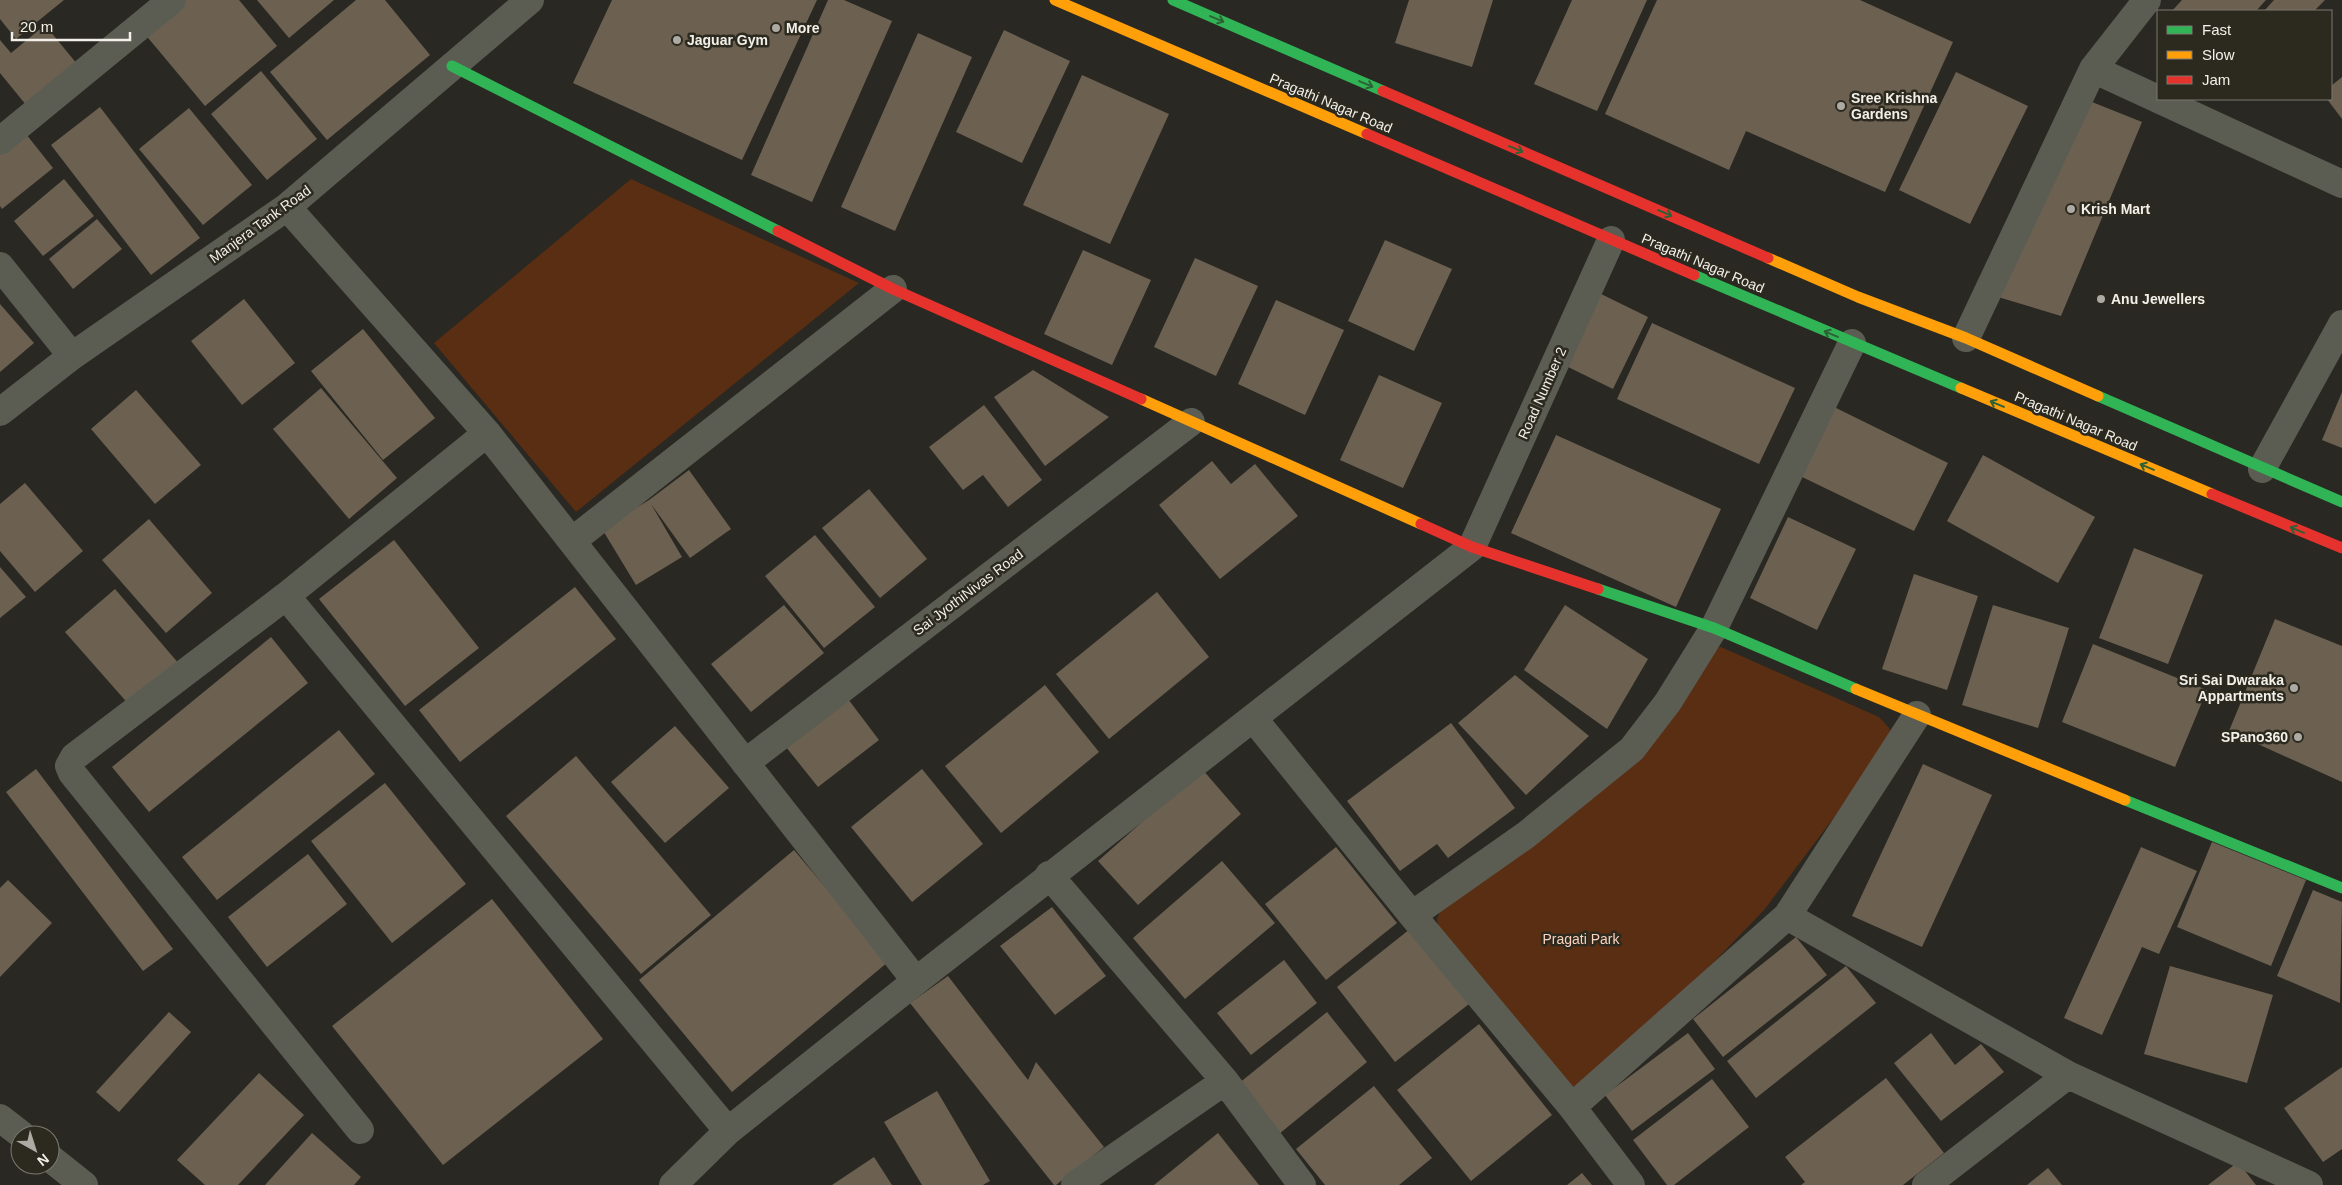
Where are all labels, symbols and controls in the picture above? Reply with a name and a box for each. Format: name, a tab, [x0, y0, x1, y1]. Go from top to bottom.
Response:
scale bar	[12, 10, 130, 42]
legend	[2157, 10, 2332, 100]
one-way arrow	[1209, 15, 1224, 25]
text: 20 m	[20, 18, 53, 35]
place label: More	[786, 20, 820, 36]
text: Fast	[2202, 21, 2232, 38]
marker: More	[770, 22, 782, 34]
place label: Jaguar Gym	[687, 32, 768, 48]
marker: Jaguar Gym	[671, 34, 683, 46]
text: Slow	[2202, 46, 2235, 63]
street label: Pragathi Nagar Road	[1267, 70, 1395, 136]
text: Jam	[2202, 71, 2230, 88]
one-way arrow	[1358, 80, 1373, 89]
place label: Sree Krishna Gardens	[1851, 90, 1938, 122]
marker: Sree Krishna Gardens	[1835, 100, 1847, 112]
one-way arrow	[1508, 145, 1523, 154]
street label: Manjera Tank Road	[206, 182, 314, 266]
place label: Krish Mart	[2081, 201, 2151, 217]
marker: Krish Mart	[2065, 203, 2077, 215]
one-way arrow	[1657, 209, 1672, 219]
street label: Pragathi Nagar Road	[1639, 230, 1767, 296]
place label: Anu Jewellers	[2111, 291, 2205, 307]
marker: Anu Jewellers	[2095, 293, 2107, 305]
one-way arrow	[1824, 329, 1839, 339]
street label: Road Number 2	[1515, 344, 1569, 441]
street label: Pragathi Nagar Road	[2012, 388, 2140, 454]
one-way arrow	[1990, 399, 2005, 408]
one-way arrow	[2140, 461, 2155, 471]
one-way arrow	[2290, 524, 2305, 534]
street label: Sai JyothiNivas Road	[910, 546, 1026, 638]
place label: Sri Sai Dwaraka Appartments	[2179, 672, 2284, 704]
marker: Sri Sai Dwaraka Appartments	[2288, 682, 2300, 694]
place label: SPano360	[2221, 729, 2288, 745]
marker: SPano360	[2292, 731, 2304, 743]
park label: Pragati Park	[1542, 931, 1621, 947]
north arrow	[10, 1125, 60, 1175]
text: N	[34, 1151, 52, 1170]

